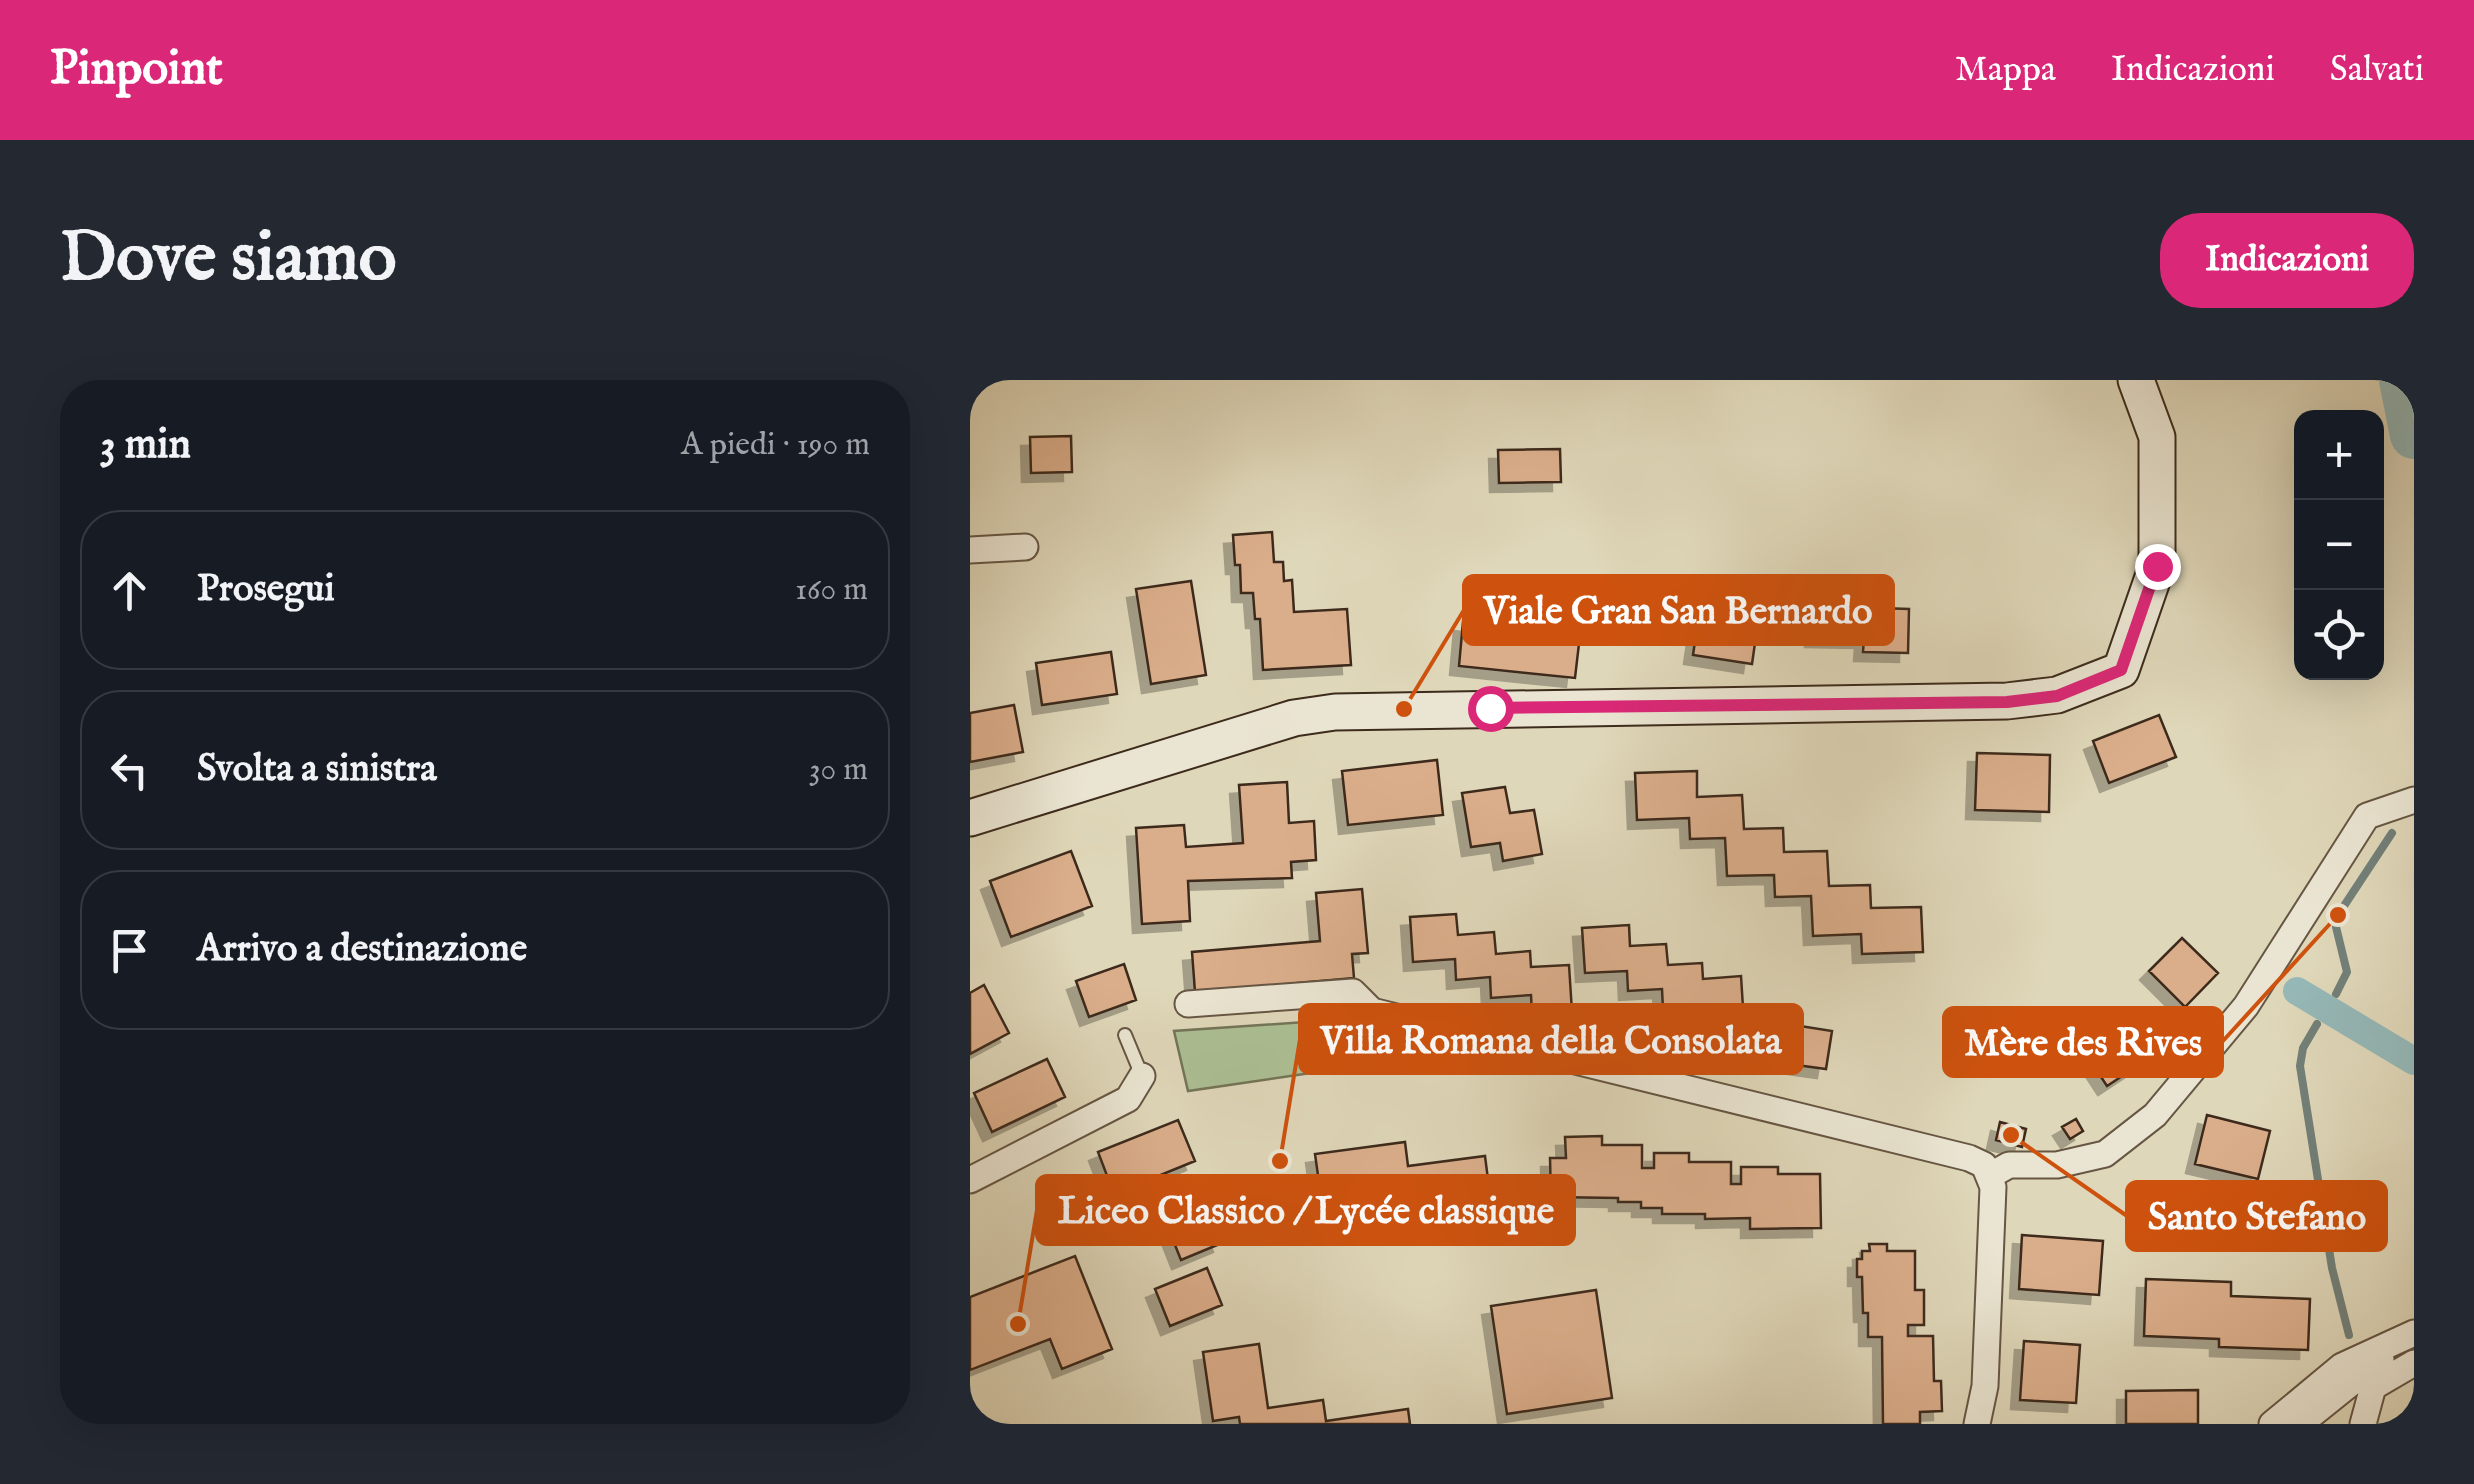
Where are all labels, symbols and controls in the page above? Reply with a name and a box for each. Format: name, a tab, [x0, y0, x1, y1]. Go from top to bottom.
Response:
text: Pinpoint	[50, 40, 223, 100]
text: Mappa	[1955, 48, 2056, 93]
text: Indicazioni	[2111, 48, 2275, 93]
text: Salvati	[2330, 48, 2424, 93]
button: Indicazioni	[2160, 213, 2414, 308]
text: Dove siamo	[60, 216, 396, 304]
map controls	[2294, 410, 2384, 680]
button: +	[2294, 410, 2384, 500]
text: 3 min	[100, 419, 191, 472]
text: A piedi · 190 m	[681, 425, 870, 466]
button: −	[2294, 500, 2384, 590]
route end	[2135, 544, 2181, 590]
icon: ahead	[102, 563, 157, 618]
text: Prosegui	[197, 566, 335, 614]
text: 160 m	[795, 570, 868, 611]
callout: Viale Gran San Bernardo	[1464, 576, 1893, 644]
text: Viale Gran San Bernardo	[1483, 589, 1872, 637]
button: locate	[2294, 590, 2384, 680]
route start	[1468, 686, 1514, 732]
icon: left	[102, 743, 157, 798]
text: Svolta a sinistra	[197, 746, 437, 794]
text: 30 m	[809, 750, 868, 791]
icon: arrive	[102, 923, 157, 978]
text: Arrivo a destinazione	[197, 926, 527, 974]
callout: Villa Romana della Consolata	[1300, 1005, 1802, 1073]
callout: Mère des Rives	[1944, 1008, 2222, 1076]
text: Villa Romana della Consolata	[1319, 1019, 1782, 1067]
text: Mère des Rives	[1964, 1021, 2202, 1069]
callout: Liceo Classico / Lycée classique	[1037, 1176, 1574, 1244]
callout: Santo Stefano	[2127, 1182, 2386, 1250]
text: Liceo Classico / Lycée classique	[1058, 1189, 1555, 1237]
text: Santo Stefano	[2148, 1195, 2366, 1243]

